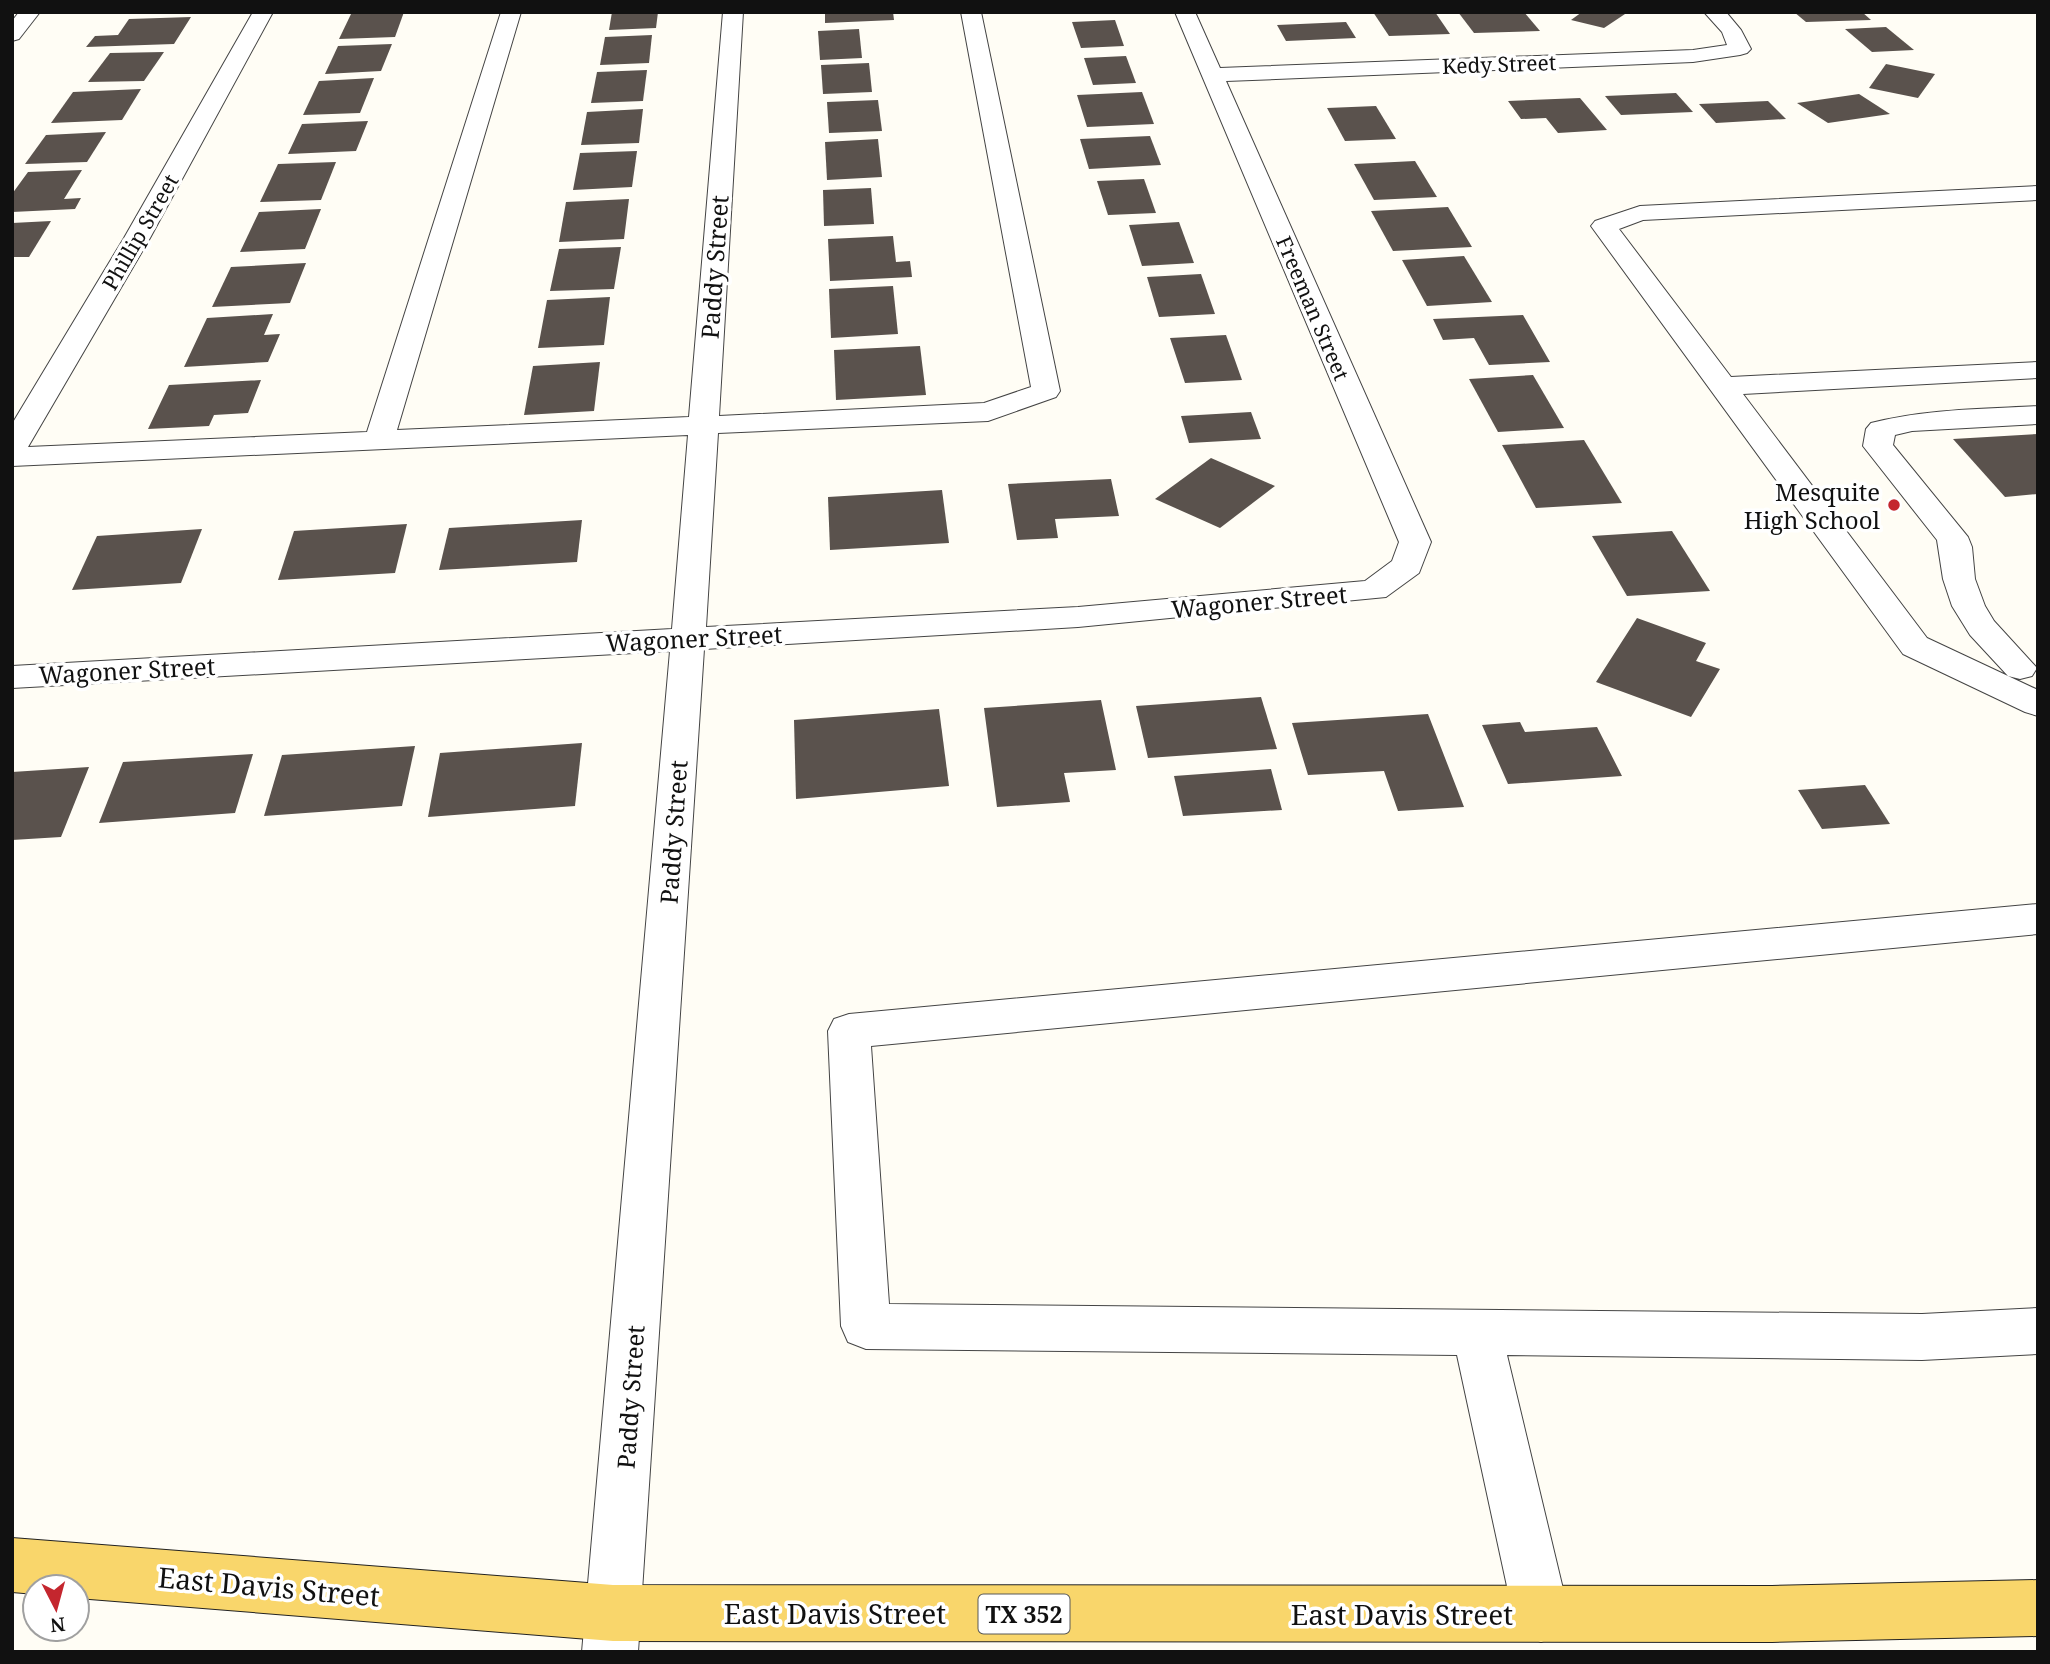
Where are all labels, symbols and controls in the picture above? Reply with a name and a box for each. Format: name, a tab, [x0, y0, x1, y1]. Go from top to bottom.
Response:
street label: Kedy Street	[1441, 48, 1557, 80]
street label: Phillip Street	[96, 169, 184, 295]
street label: Paddy Street	[693, 194, 735, 340]
street label: Freeman Street	[1270, 232, 1356, 384]
place label: Mesquite High School	[1744, 475, 1881, 536]
marker: Mesquite High School	[1886, 497, 1902, 513]
street label: Wagoner Street	[1170, 577, 1348, 625]
street label: Wagoner Street	[605, 617, 783, 659]
street label: Wagoner Street	[38, 649, 216, 691]
street label: Paddy Street	[652, 759, 694, 905]
street label: Paddy Street	[609, 1324, 651, 1470]
street label: East Davis Street	[157, 1557, 382, 1615]
north arrow	[21, 1573, 91, 1643]
street label: East Davis Street	[724, 1594, 946, 1632]
road number: TX 352	[978, 1595, 1070, 1634]
street label: East Davis Street	[1291, 1595, 1513, 1633]
text: N	[49, 1611, 67, 1639]

